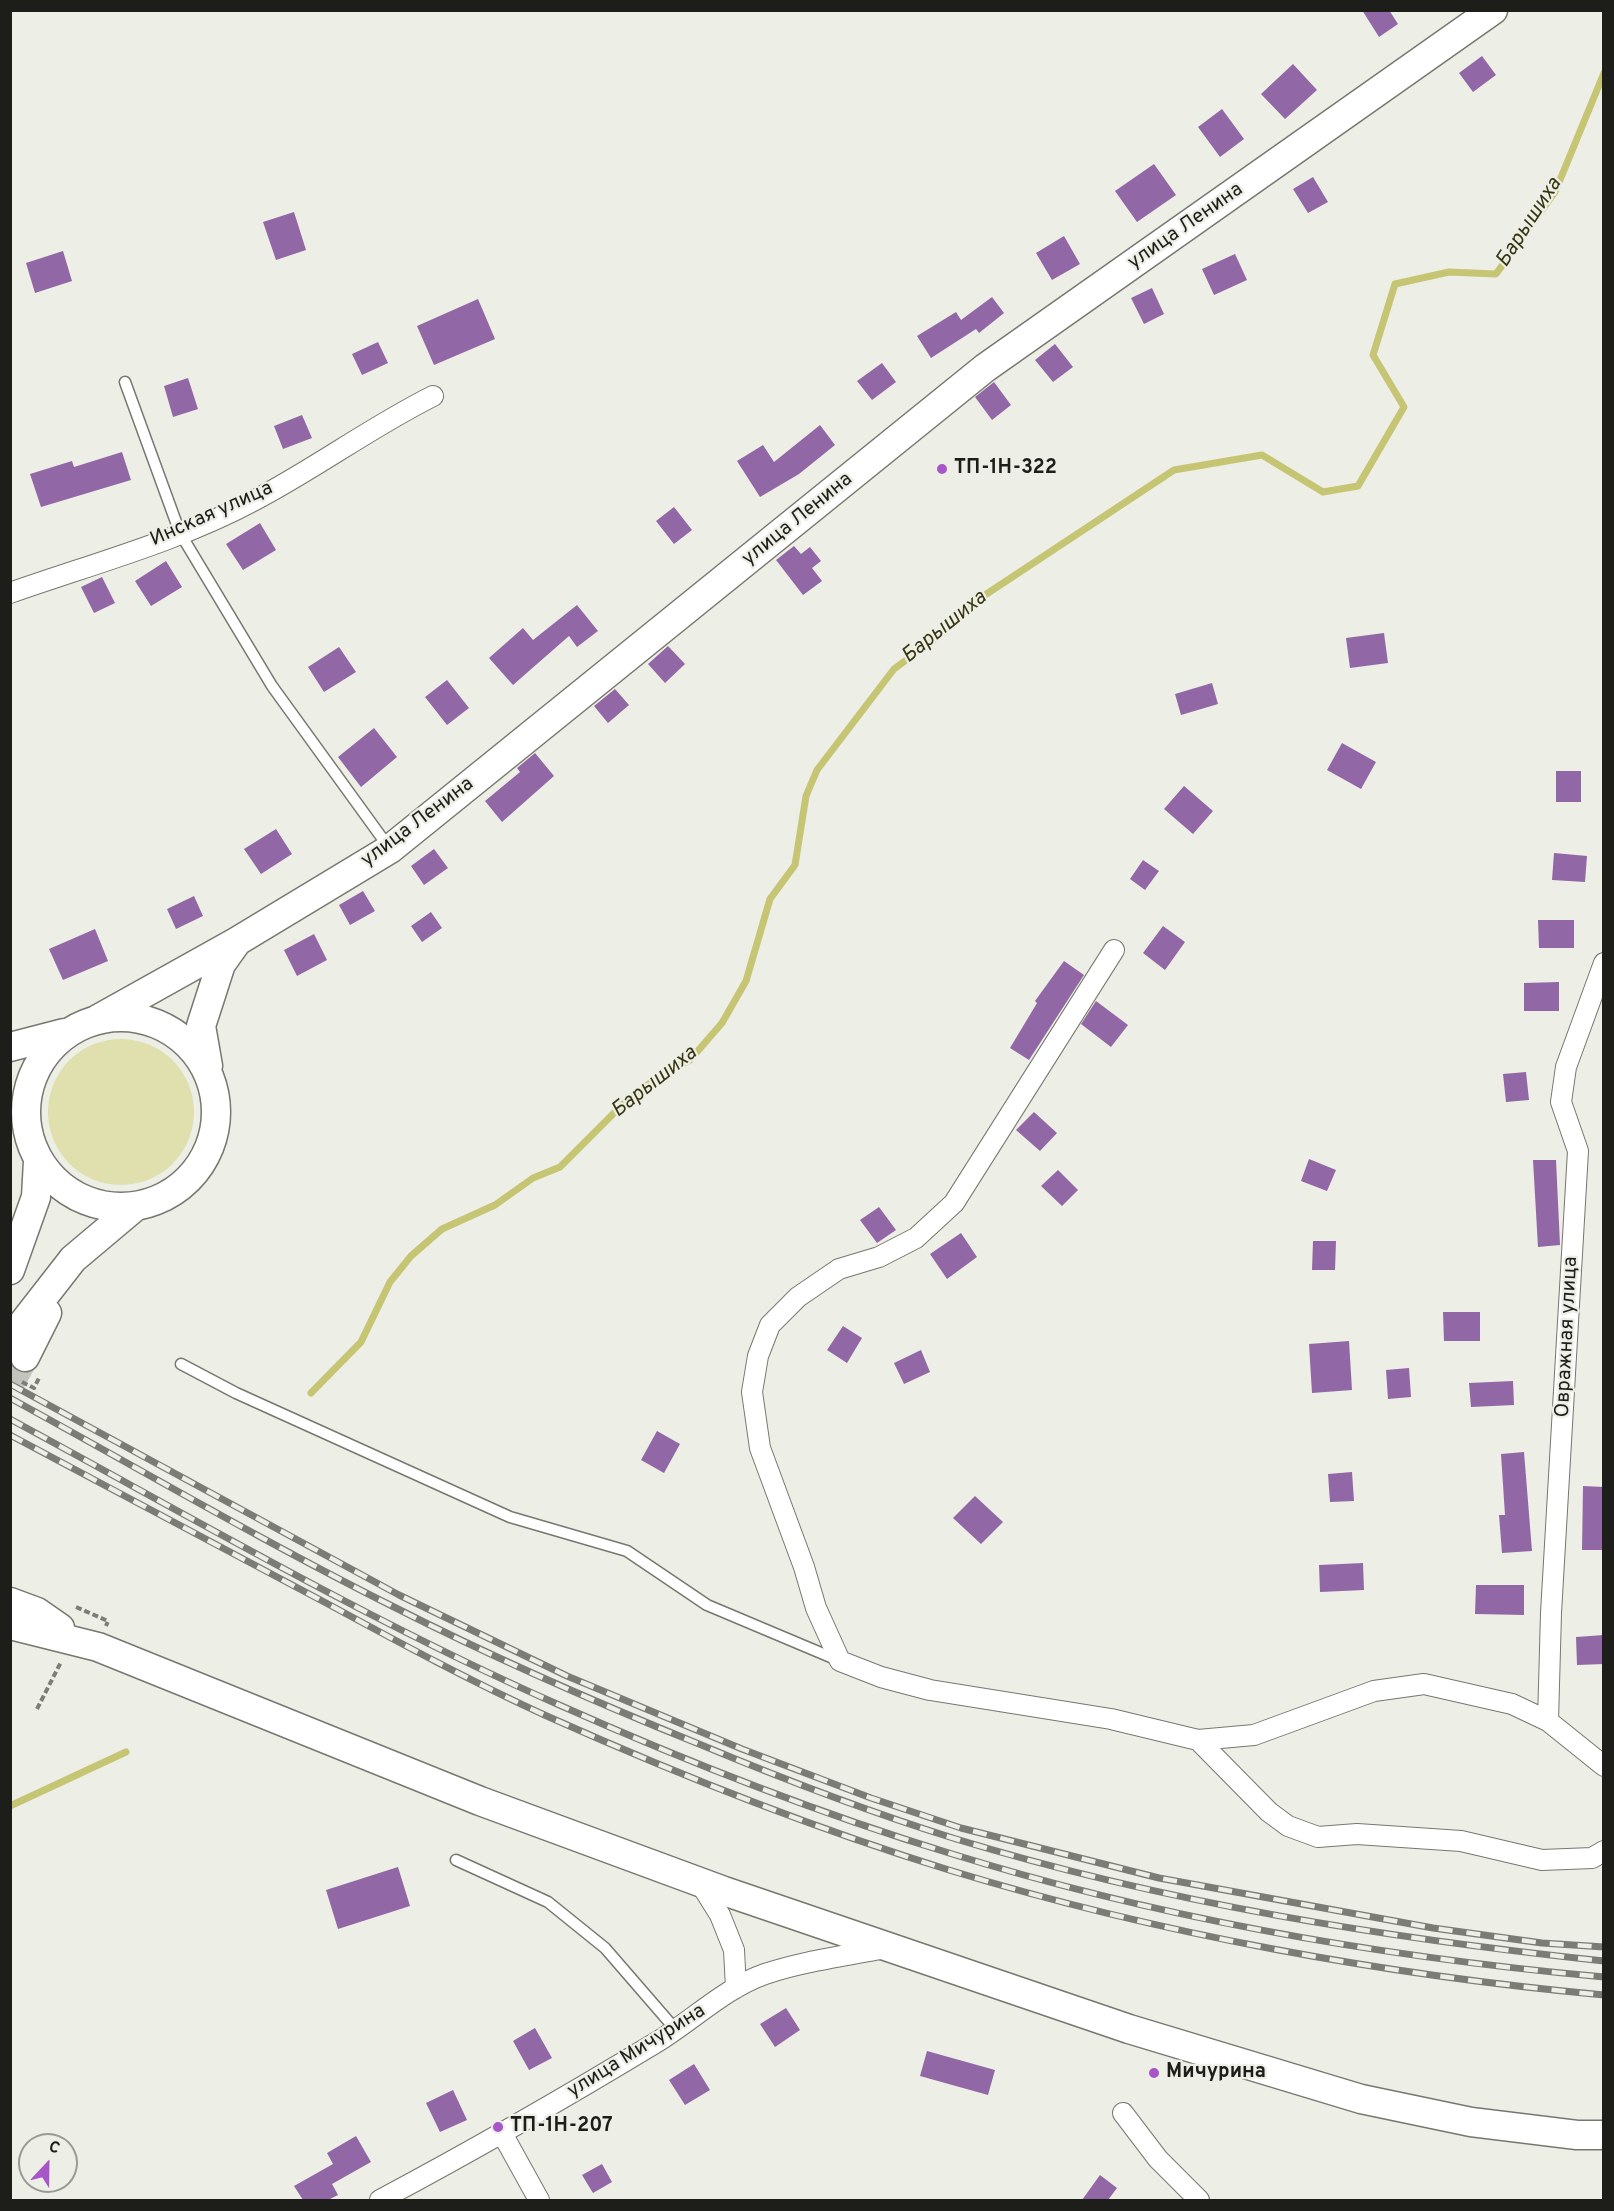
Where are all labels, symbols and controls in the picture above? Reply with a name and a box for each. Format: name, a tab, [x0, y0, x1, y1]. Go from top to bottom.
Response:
water label: Барышиха	[1492, 173, 1568, 273]
street label: улица Ленина	[1124, 178, 1248, 276]
place label: ТП-1Н-322	[954, 457, 1057, 481]
marker: ТП-1Н-322	[935, 462, 949, 476]
street label: улица Ленина	[738, 468, 858, 572]
street label: Инская улица	[147, 477, 277, 553]
water label: Барышиха	[898, 586, 992, 670]
street label: улица Ленина	[357, 773, 479, 873]
water label: Барышиха	[607, 1042, 703, 1124]
street label: Овражная улица	[1552, 1256, 1584, 1418]
street label: улица Мичурина	[564, 2000, 710, 2104]
place label: Мичурина	[1166, 2061, 1266, 2085]
marker: Мичурина	[1147, 2066, 1161, 2080]
place label: ТП-1Н-207	[510, 2115, 613, 2139]
marker: ТП-1Н-207	[491, 2120, 505, 2134]
north arrow	[18, 2133, 78, 2193]
text: С	[46, 2137, 62, 2159]

